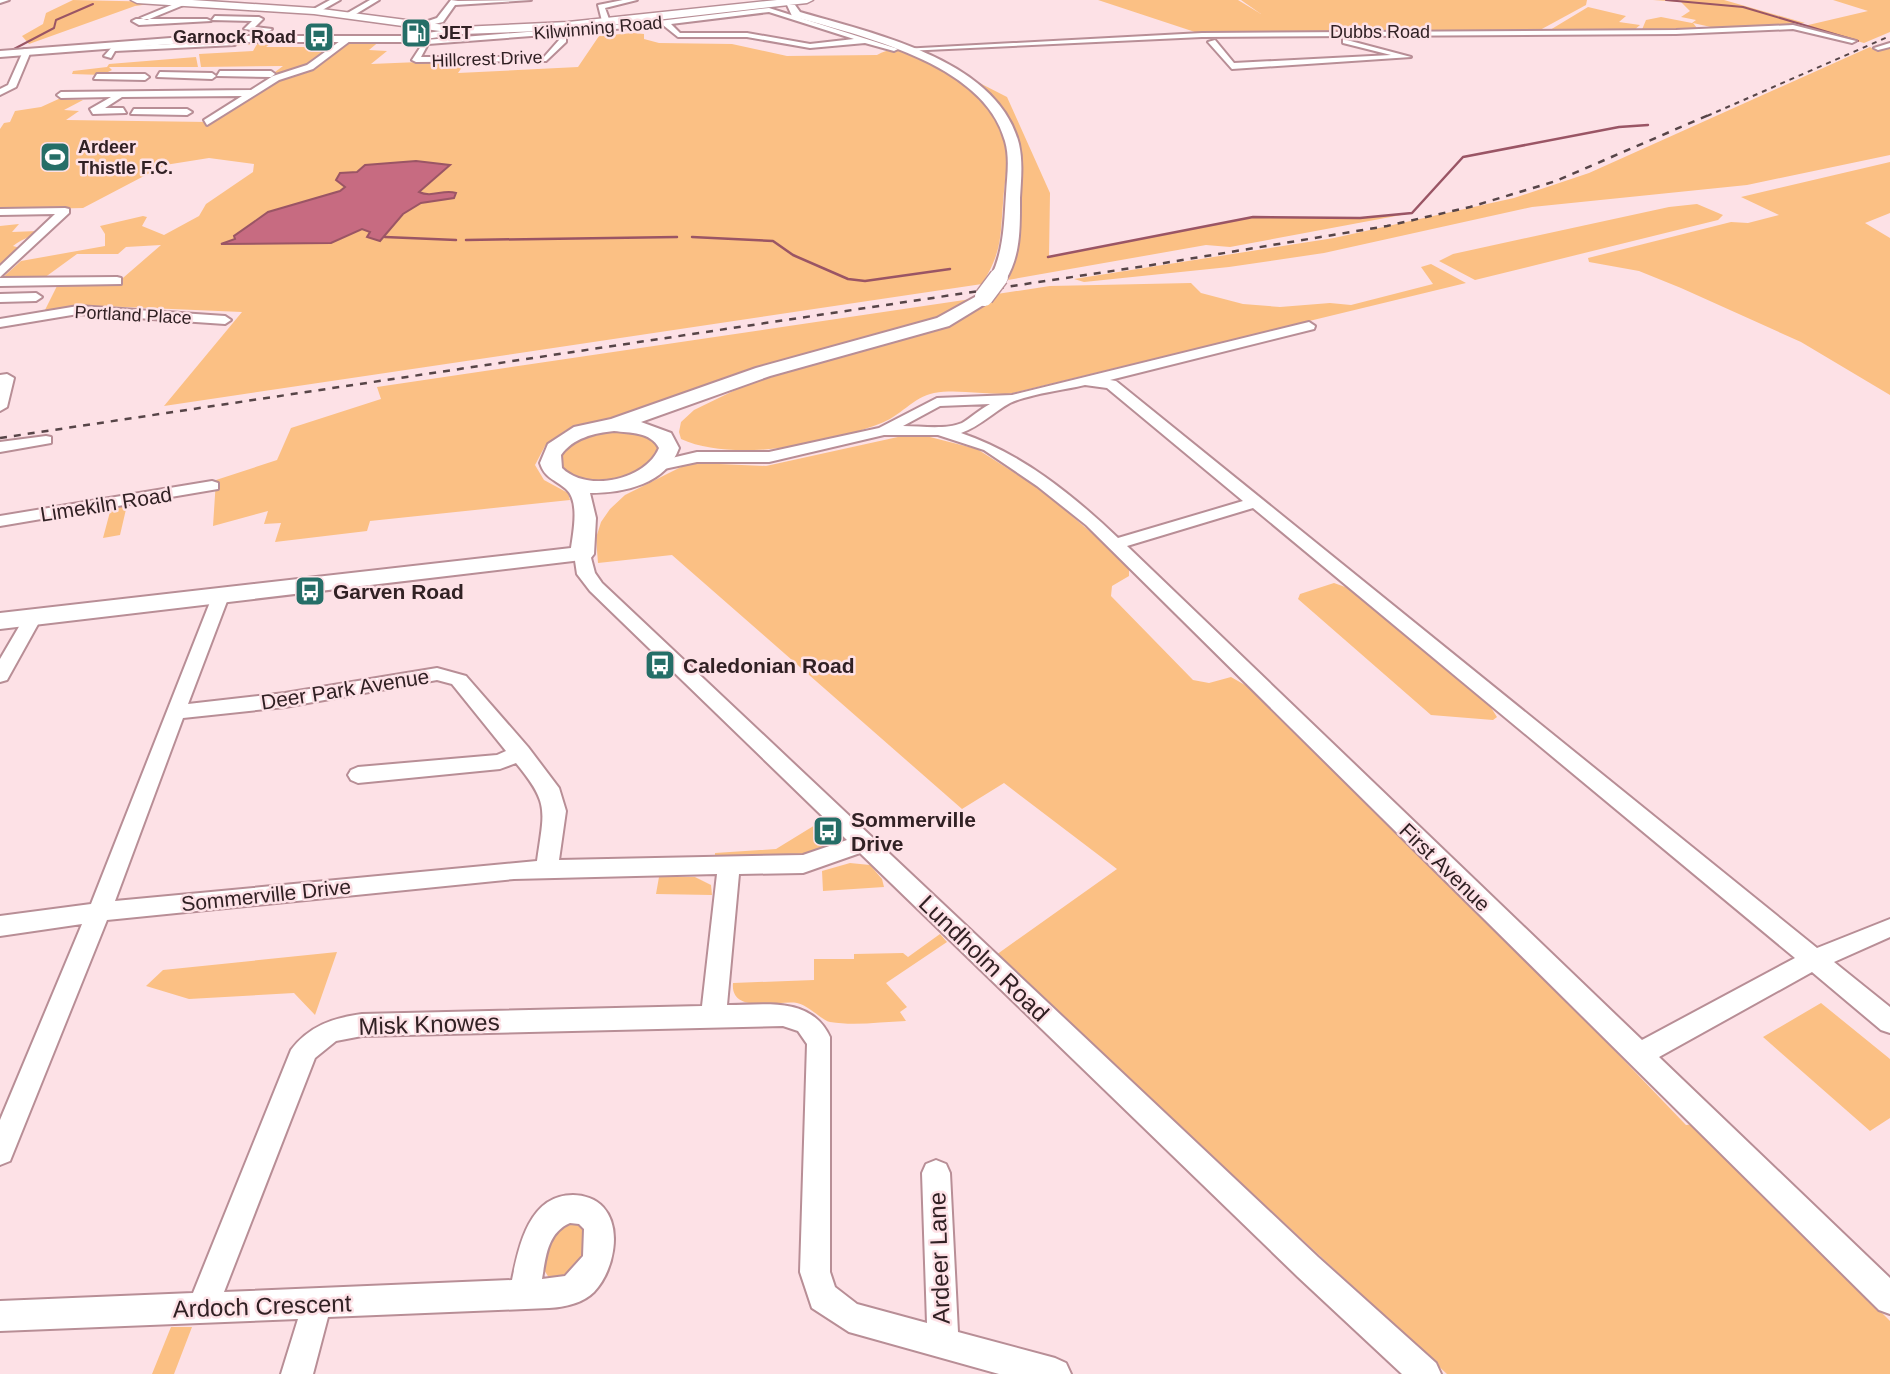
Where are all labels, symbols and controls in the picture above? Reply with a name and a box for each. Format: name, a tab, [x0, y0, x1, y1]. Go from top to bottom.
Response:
street label: Kilwinning Road	[533, 12, 663, 44]
fuel station icon: JET	[399, 16, 433, 50]
bus stop icon: Garnock Road	[302, 20, 336, 54]
street label: Dubbs Road	[1330, 22, 1430, 42]
place label: JET	[439, 23, 472, 43]
place label: Garnock Road	[173, 27, 296, 47]
street label: Hillcrest Drive	[431, 47, 543, 71]
place label: Ardeer Thistle F.C.	[78, 137, 173, 178]
sports icon: Ardeer Thistle F.C.	[38, 140, 72, 174]
street label: Portland Place	[74, 302, 192, 328]
street label: Limekiln Road	[38, 482, 174, 526]
bus stop icon: Garven Road	[293, 574, 327, 608]
place label: Garven Road	[333, 580, 464, 603]
bus stop icon: Caledonian Road	[643, 648, 677, 682]
place label: Caledonian Road	[683, 654, 855, 677]
street label: Deer Park Avenue	[259, 664, 431, 714]
place label: Sommerville Drive	[851, 808, 976, 855]
bus stop icon: Sommerville Drive	[811, 814, 845, 848]
street label: First Avenue	[1395, 818, 1495, 916]
street label: Sommerville Drive	[180, 875, 352, 915]
street label: Lundholm Road	[914, 889, 1054, 1027]
street label: Misk Knowes	[358, 1008, 500, 1040]
street label: Ardeer Lane	[923, 1192, 955, 1324]
street label: Ardoch Crescent	[172, 1289, 352, 1323]

